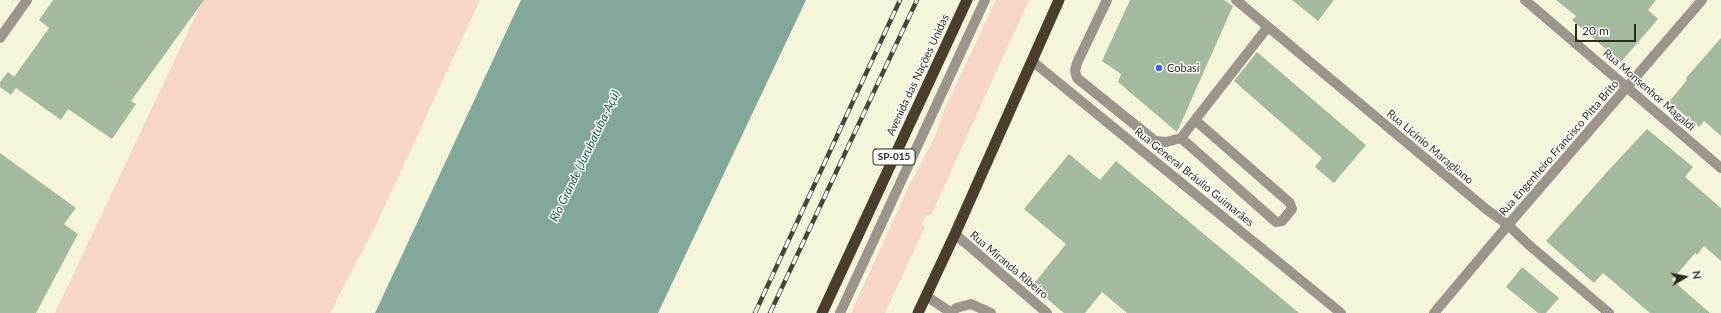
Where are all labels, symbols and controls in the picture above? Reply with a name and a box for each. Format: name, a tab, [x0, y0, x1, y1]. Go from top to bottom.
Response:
street label: Avenida das Nações Unidas	[884, 12, 952, 138]
scale bar	[1577, 16, 1638, 42]
text: 20 m	[1582, 23, 1609, 38]
street label: Rua Monsenhor Magaldi	[1600, 46, 1698, 134]
place label: Cobasi	[1167, 61, 1200, 75]
marker: Cobasi	[1154, 63, 1164, 73]
street label: Rua Engenheiro Francisco Pitta Brito	[1497, 78, 1621, 218]
water label: Rio Grande (Jurubatuba-Açú)	[547, 88, 623, 224]
street label: Rua Licínio Maragliano	[1384, 107, 1476, 187]
street label: Rua General Bráulio Guimarães	[1132, 125, 1256, 229]
road number: SP-015	[873, 149, 915, 165]
street label: Rua Miranda Ribeiro	[967, 228, 1051, 302]
north arrow	[1665, 257, 1705, 297]
text: N	[1690, 270, 1704, 280]

